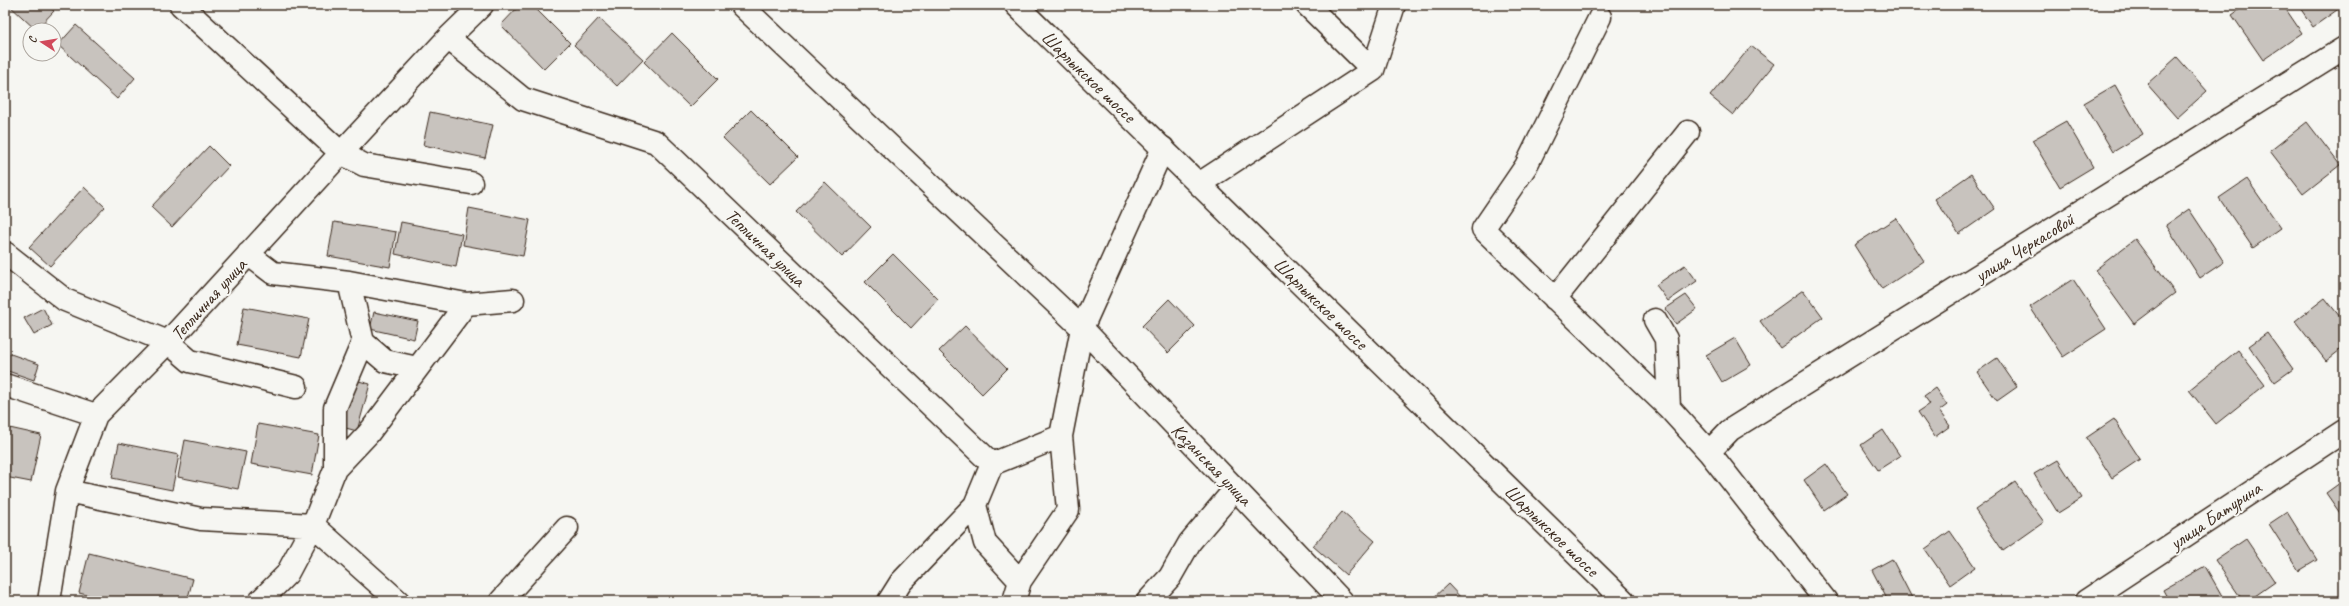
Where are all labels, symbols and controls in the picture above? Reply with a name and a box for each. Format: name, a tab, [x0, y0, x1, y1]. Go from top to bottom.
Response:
north arrow	[22, 22, 62, 62]
street label: Шарлыкское шоссе	[1036, 26, 1142, 129]
text: С	[25, 34, 40, 44]
street label: Тепличная улица	[720, 204, 812, 293]
street label: улица Черкасовой	[1970, 207, 2080, 288]
street label: Тепличная улица	[166, 252, 253, 346]
street label: Шарлыкское шоссе	[1268, 253, 1374, 356]
street label: Казанская улица	[1166, 418, 1258, 512]
street label: улица Батурина	[2164, 475, 2267, 556]
street label: Шарлыкское шоссе	[1499, 480, 1605, 583]

